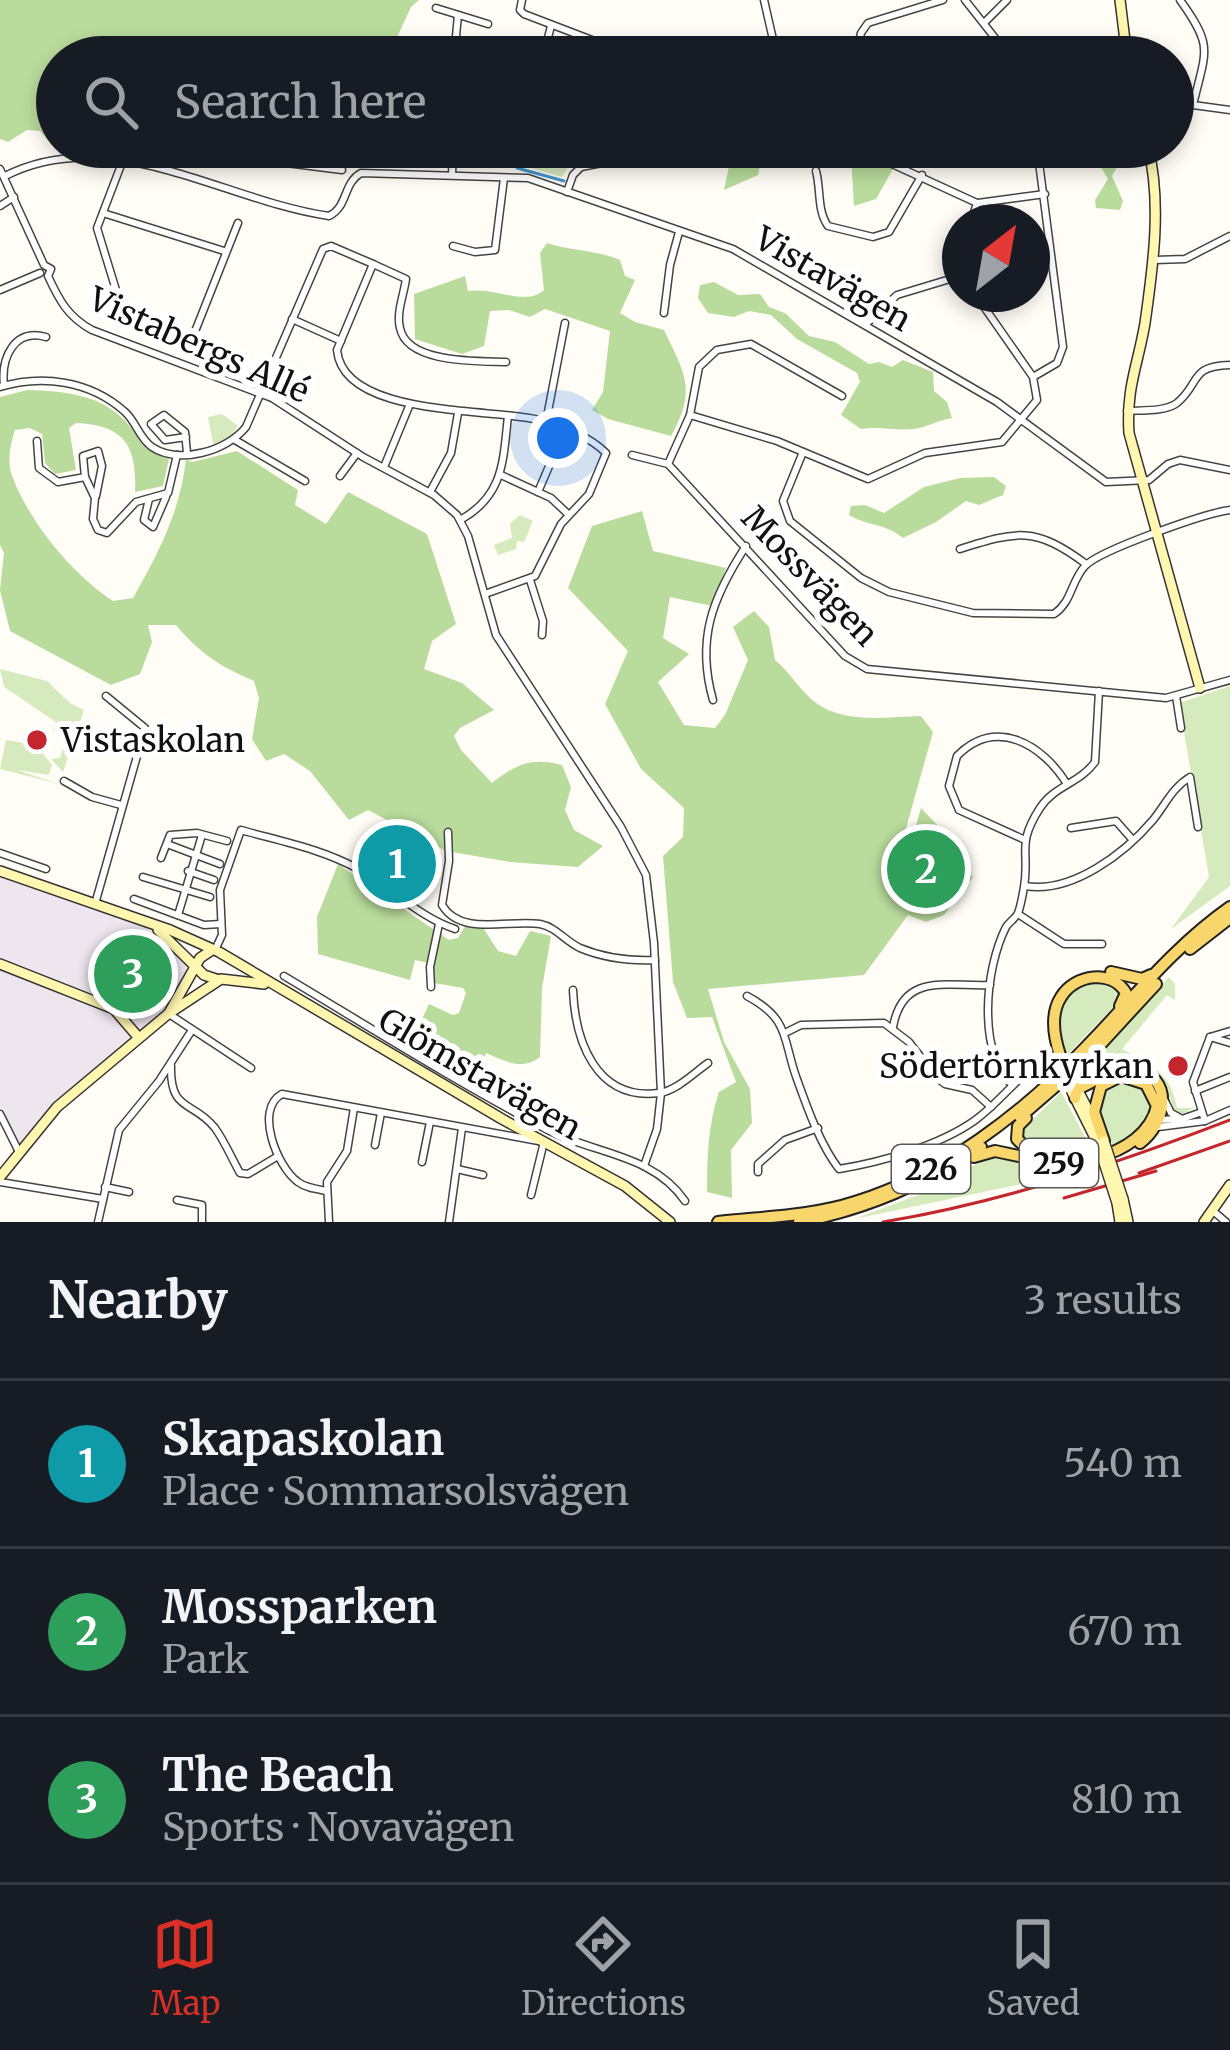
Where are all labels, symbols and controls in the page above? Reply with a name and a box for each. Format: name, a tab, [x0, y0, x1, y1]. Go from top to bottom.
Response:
search box	[36, 36, 1194, 168]
icon: search	[78, 69, 144, 135]
text: Search here	[174, 74, 426, 130]
north arrow	[942, 204, 1050, 312]
street label: Vistavägen	[747, 217, 919, 340]
street label: Vistabergs Allé	[82, 278, 315, 412]
your location	[528, 408, 588, 468]
street label: Mossvägen	[733, 497, 887, 655]
place label: Vistaskolan	[60, 720, 245, 761]
marker: Vistaskolan	[24, 727, 50, 753]
pin: 1	[358, 819, 436, 909]
pin: 2	[887, 824, 965, 914]
pin: 3	[94, 929, 172, 1019]
street label: Glömstavägen	[371, 999, 589, 1149]
place label: Södertörnkyrkan	[879, 1046, 1154, 1087]
marker: Södertörnkyrkan	[1165, 1053, 1191, 1079]
road number: 259	[1020, 1139, 1098, 1187]
road number: 226	[892, 1145, 970, 1193]
text: Nearby	[48, 1268, 228, 1332]
text: 3 results	[1024, 1276, 1182, 1325]
text: Skapaskolan	[162, 1411, 444, 1467]
text: 1	[78, 1439, 96, 1488]
text: 540 m	[1063, 1439, 1182, 1488]
text: Place · Sommarsolsvägen	[162, 1467, 629, 1516]
text: Mossparken	[162, 1579, 437, 1635]
text: 2	[76, 1607, 98, 1656]
text: 670 m	[1067, 1607, 1182, 1656]
text: Park	[162, 1635, 249, 1684]
text: The Beach	[162, 1747, 394, 1803]
text: 3	[76, 1775, 98, 1824]
text: 810 m	[1071, 1775, 1182, 1824]
text: Sports · Novavägen	[162, 1803, 514, 1852]
tab: Map	[150, 1911, 221, 2024]
tab: Directions	[521, 1911, 686, 2024]
tab: Saved	[986, 1911, 1080, 2024]

